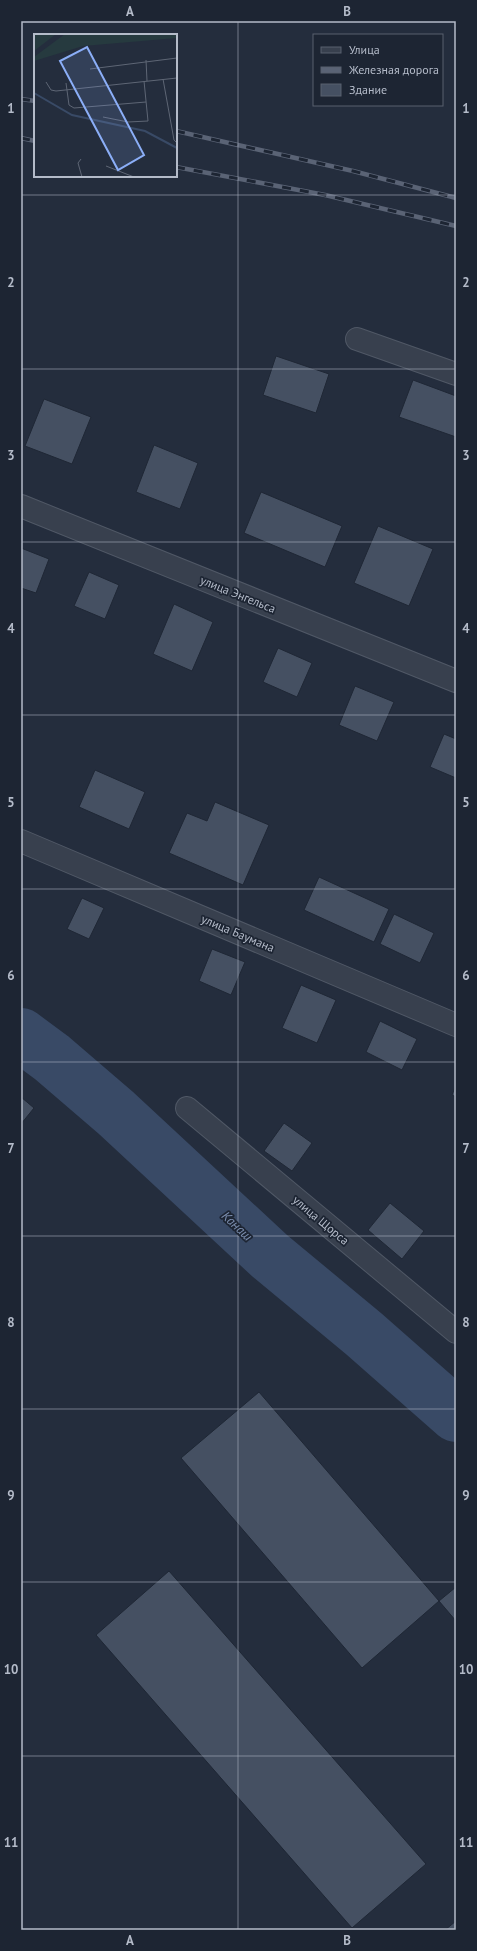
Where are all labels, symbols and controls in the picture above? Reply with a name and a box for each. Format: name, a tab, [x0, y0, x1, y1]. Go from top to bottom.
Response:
text: A	[126, 3, 134, 20]
text: B	[343, 3, 351, 20]
inset map	[34, 34, 177, 177]
legend	[313, 34, 443, 106]
text: Улица	[349, 42, 380, 57]
text: Железная дорога	[348, 62, 439, 77]
text: Здание	[349, 82, 387, 97]
text: 1	[7, 100, 15, 117]
text: 1	[462, 100, 470, 117]
text: 2	[7, 274, 15, 291]
text: 2	[462, 274, 470, 291]
text: 3	[7, 447, 15, 464]
text: 3	[462, 447, 470, 464]
street label: улица Энгельса	[198, 572, 278, 616]
text: 4	[7, 620, 15, 637]
text: 4	[462, 620, 470, 637]
text: 5	[7, 794, 15, 811]
text: 5	[462, 794, 470, 811]
street label: улица Баумана	[199, 911, 277, 955]
text: 6	[7, 967, 15, 984]
text: 6	[462, 967, 470, 984]
text: 7	[7, 1140, 15, 1157]
text: 7	[462, 1140, 470, 1157]
street label: улица Щорса	[290, 1192, 352, 1248]
water label: Канаш	[218, 1207, 256, 1245]
text: 8	[7, 1314, 15, 1331]
text: 8	[462, 1314, 470, 1331]
text: 9	[7, 1487, 15, 1504]
text: 9	[462, 1487, 470, 1504]
text: 10	[4, 1661, 18, 1678]
text: 10	[459, 1661, 473, 1678]
text: 11	[4, 1834, 18, 1851]
text: 11	[459, 1834, 473, 1851]
text: A	[126, 1932, 134, 1949]
text: B	[343, 1932, 351, 1949]

